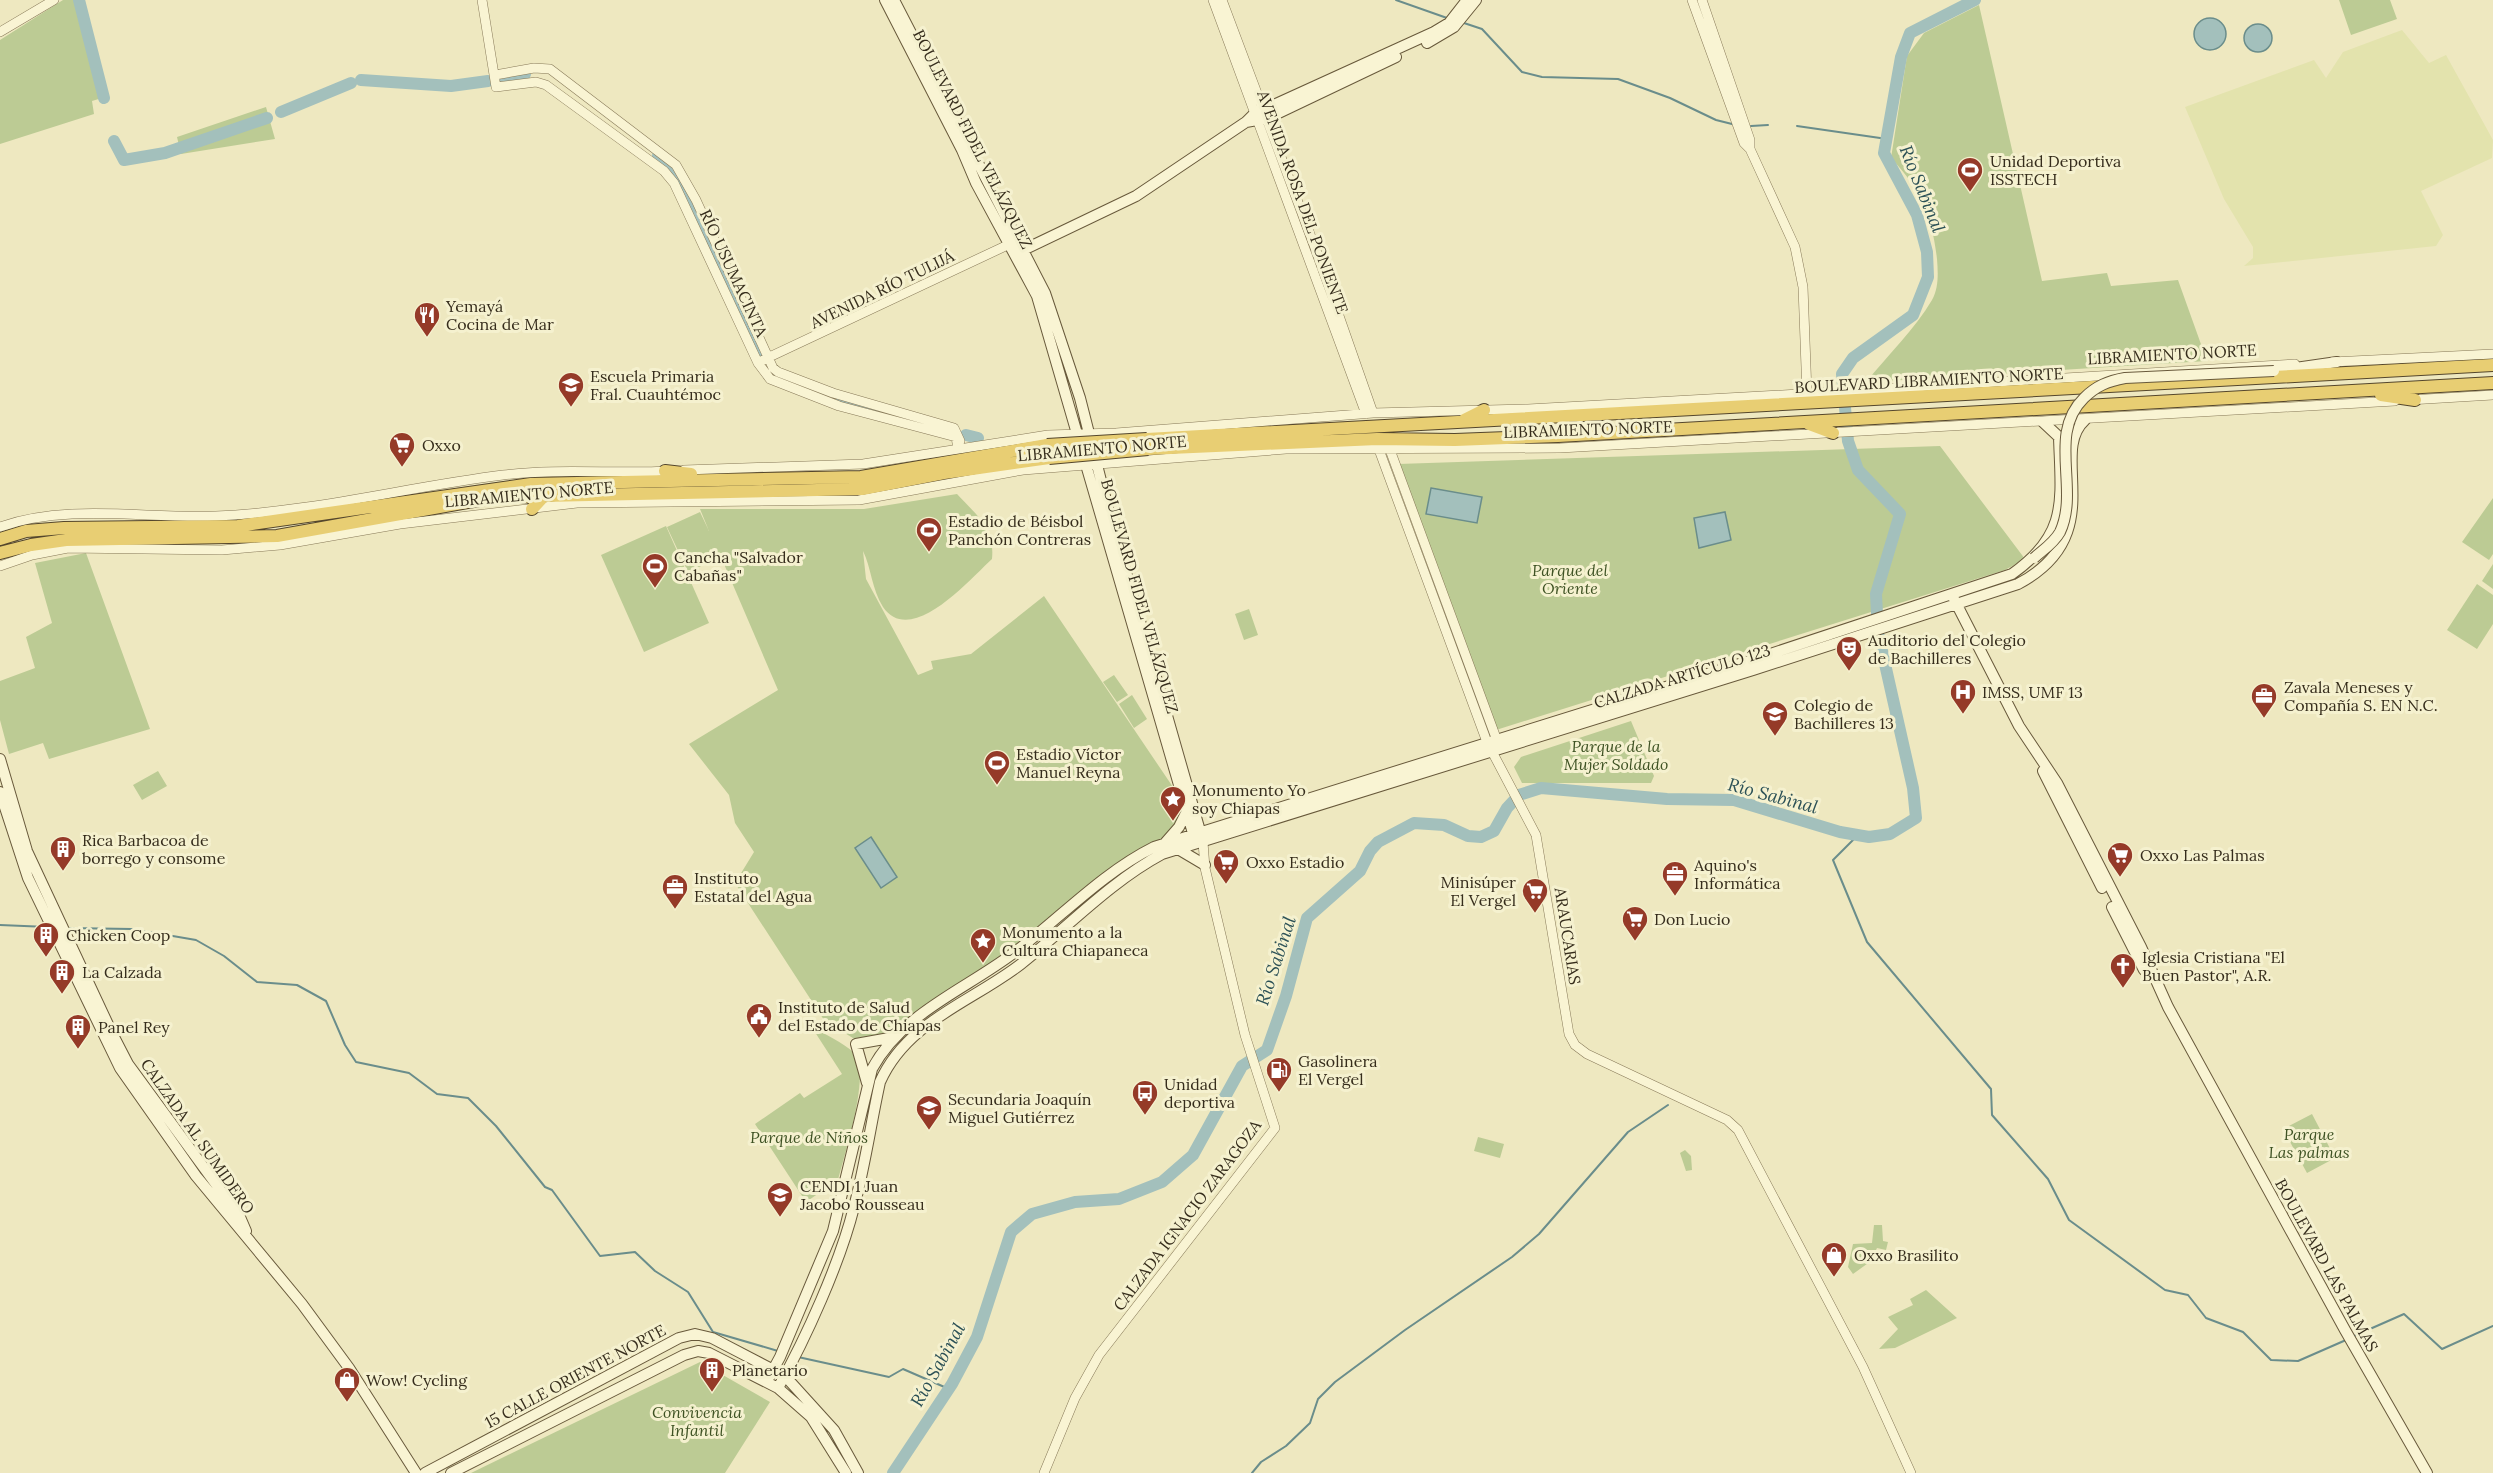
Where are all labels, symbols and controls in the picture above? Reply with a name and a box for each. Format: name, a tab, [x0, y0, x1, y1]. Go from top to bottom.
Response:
street label: BOULEVARD FIDEL VELÁZQUEZ	[909, 26, 1037, 252]
street label: AVENIDA ROSA DEL PONIENTE	[1253, 86, 1353, 317]
water label: Río Sabinal	[1895, 142, 1950, 236]
place label: Unidad Deportiva ISSTECH	[1990, 151, 2121, 189]
sports icon: Unidad Deportiva ISSTECH	[1955, 155, 1985, 193]
street label: RÍO USUMACINTA	[696, 206, 773, 341]
street label: AVENIDA RÍO TULIJÁ	[806, 245, 958, 333]
place label: Yemayá Cocina de Mar	[445, 296, 554, 334]
restaurant icon: Yemayá Cocina de Mar	[412, 300, 442, 338]
street label: LIBRAMIENTO NORTE	[2087, 340, 2257, 368]
street label: BOULEVARD LIBRAMIENTO NORTE	[1794, 363, 2064, 397]
place label: Escuela Primaria Fral. Cuauhtémoc	[590, 366, 721, 404]
school or university icon: Escuela Primaria Fral. Cuauhtémoc	[556, 370, 586, 408]
street label: LIBRAMIENTO NORTE	[1503, 416, 1673, 442]
supermarket icon: Oxxo	[387, 430, 417, 468]
street label: LIBRAMIENTO NORTE	[1017, 431, 1187, 465]
place label: Oxxo	[422, 435, 461, 455]
street label: BOULEVARD FIDEL VELÁZQUEZ	[1097, 476, 1183, 716]
street label: LIBRAMIENTO NORTE	[444, 477, 614, 511]
place label: Estadio de Béisbol Panchón Contreras	[948, 511, 1091, 549]
sports icon: Estadio de Béisbol Panchón Contreras	[914, 515, 944, 553]
place label: Cancha "Salvador Cabañas"	[674, 547, 803, 585]
sports icon: Cancha "Salvador Cabañas"	[640, 551, 670, 589]
park label: Parque del Oriente	[1532, 560, 1608, 598]
place label: Auditorio del Colegio de Bachilleres	[1867, 630, 2026, 668]
theatre icon: Auditorio del Colegio de Bachilleres	[1834, 634, 1864, 672]
street label: CALZADA ARTÍCULO 123	[1591, 640, 1773, 712]
hospital icon: IMSS, UMF 13	[1948, 677, 1978, 715]
place label: Zavala Meneses y Compañía S. EN N.C.	[2284, 677, 2438, 715]
office icon: Zavala Meneses y Compañía S. EN N.C.	[2249, 681, 2279, 719]
place label: IMSS, UMF 13	[1982, 682, 2083, 702]
place label: Colegio de Bachilleres 13	[1794, 695, 1894, 733]
school or university icon: Colegio de Bachilleres 13	[1760, 699, 1790, 737]
park label: Parque de la Mujer Soldado	[1564, 736, 1668, 774]
place label: Estadio Víctor Manuel Reyna	[1016, 744, 1121, 782]
sports icon: Estadio Víctor Manuel Reyna	[982, 748, 1012, 786]
water label: Río Sabinal	[1726, 772, 1821, 819]
place label: Monumento Yo soy Chiapas	[1192, 780, 1306, 818]
place icon: Monumento Yo soy Chiapas	[1158, 784, 1188, 822]
place label: Rica Barbacoa de borrego y consome	[82, 830, 226, 868]
building icon: Rica Barbacoa de borrego y consome	[48, 834, 78, 872]
supermarket icon: Oxxo Las Palmas	[2105, 840, 2135, 878]
place label: Oxxo Las Palmas	[2140, 845, 2265, 865]
supermarket icon: Oxxo Estadio	[1211, 847, 1241, 885]
place label: Oxxo Estadio	[1246, 852, 1344, 872]
place label: Aquino's Informática	[1693, 855, 1780, 893]
office icon: Aquino's Informática	[1660, 859, 1690, 897]
place label: Instituto Estatal del Agua	[694, 868, 812, 906]
office icon: Instituto Estatal del Agua	[660, 872, 690, 910]
place label: Minisúper El Vergel	[1440, 872, 1516, 910]
supermarket icon: Minisúper El Vergel	[1520, 876, 1550, 914]
street label: ARAUCARIAS	[1550, 885, 1586, 986]
supermarket icon: Don Lucio	[1620, 904, 1650, 942]
place label: Don Lucio	[1654, 909, 1730, 929]
water label: Río Sabinal	[1250, 913, 1301, 1008]
building icon: Chicken Coop	[31, 920, 61, 958]
place label: Monumento a la Cultura Chiapaneca	[1002, 922, 1148, 960]
place label: Chicken Coop	[66, 925, 170, 945]
place icon: Monumento a la Cultura Chiapaneca	[968, 926, 998, 964]
place label: Iglesia Cristiana "El Buen Pastor", A.R.	[2142, 947, 2285, 985]
church icon: Iglesia Cristiana "El Buen Pastor", A.R.	[2108, 951, 2138, 989]
building icon: La Calzada	[47, 957, 77, 995]
place label: La Calzada	[82, 962, 162, 982]
place label: Instituto de Salud del Estado de Chiapas	[778, 997, 941, 1035]
public building icon: Instituto de Salud del Estado de Chiapas	[744, 1001, 774, 1039]
building icon: Panel Rey	[63, 1012, 93, 1050]
place label: Panel Rey	[98, 1017, 170, 1037]
place label: Gasolinera El Vergel	[1298, 1051, 1378, 1089]
street label: CALZADA AL SUMIDERO	[137, 1054, 259, 1218]
fuel station icon: Gasolinera El Vergel	[1264, 1055, 1294, 1093]
place label: Unidad deportiva	[1164, 1074, 1235, 1112]
bus stop icon: Unidad deportiva	[1130, 1078, 1160, 1116]
place label: Secundaria Joaquín Miguel Gutiérrez	[948, 1089, 1092, 1127]
school or university icon: Secundaria Joaquín Miguel Gutiérrez	[914, 1093, 944, 1131]
street label: CALZADA IGNACIO ZARAGOZA	[1109, 1115, 1266, 1314]
park label: Parque Las palmas	[2268, 1124, 2350, 1162]
park label: Parque de Niños	[750, 1127, 868, 1147]
street label: BOULEVARD LAS PALMAS	[2271, 1175, 2383, 1355]
place label: CENDI 1 Juan Jacobo Rousseau	[799, 1176, 925, 1214]
school or university icon: CENDI 1 Juan Jacobo Rousseau	[765, 1180, 795, 1218]
shop icon: Oxxo Brasilito	[1819, 1240, 1849, 1278]
place label: Oxxo Brasilito	[1854, 1245, 1959, 1265]
water label: Río Sabinal	[905, 1319, 970, 1411]
street label: 15 CALLE ORIENTE NORTE	[481, 1320, 669, 1432]
building icon: Planetario	[697, 1355, 727, 1393]
place label: Planetario	[732, 1360, 808, 1380]
shop icon: Wow! Cycling	[332, 1365, 362, 1403]
place label: Wow! Cycling	[366, 1370, 468, 1390]
park label: Convivencia Infantil	[652, 1402, 742, 1440]

